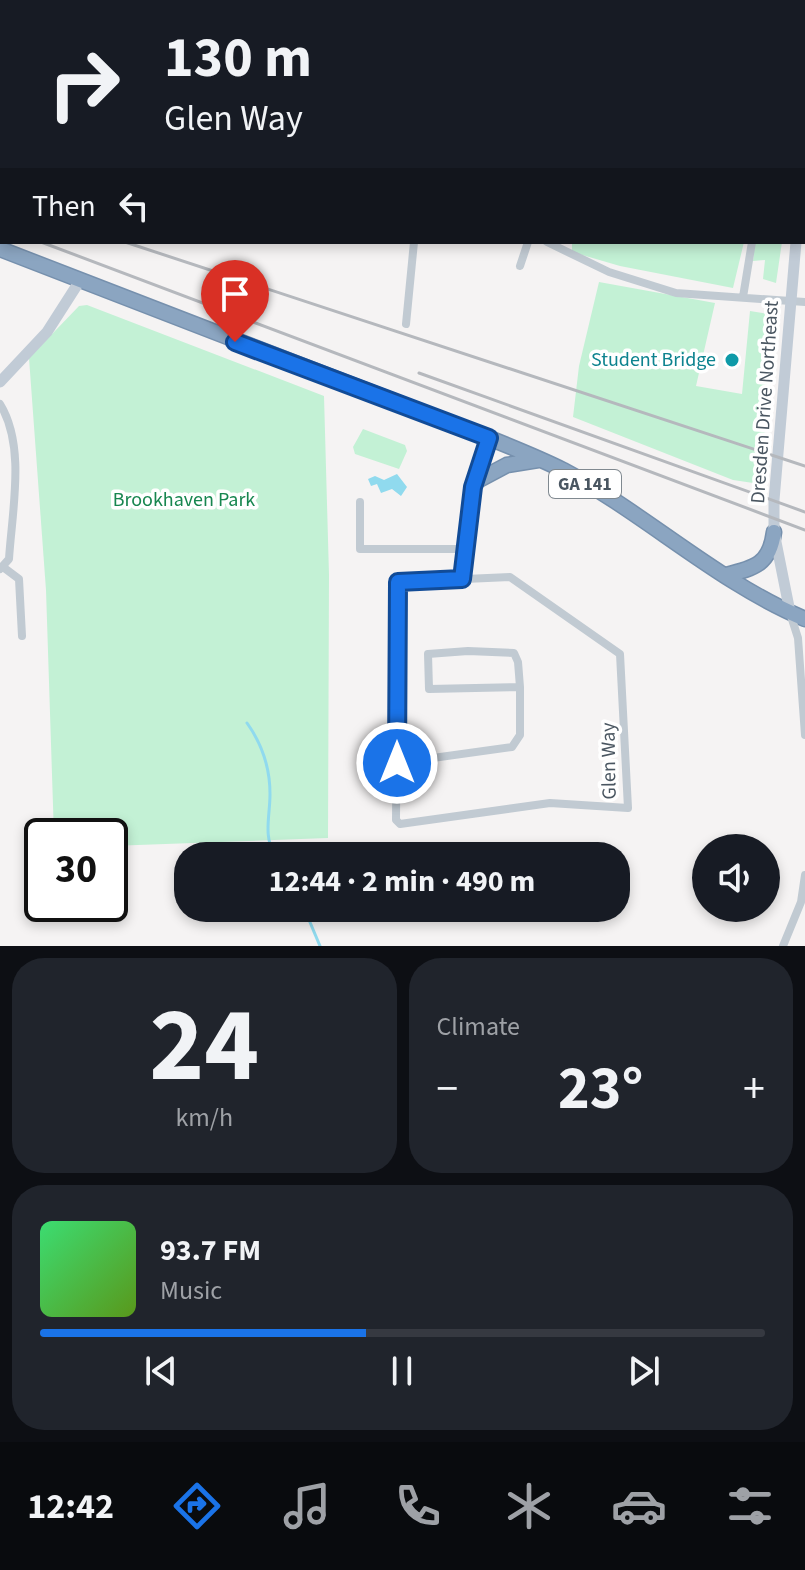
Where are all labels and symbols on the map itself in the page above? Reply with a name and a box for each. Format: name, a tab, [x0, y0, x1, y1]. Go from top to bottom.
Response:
pin	[201, 260, 269, 342]
street label: Dresden Drive Northeast	[744, 299, 786, 504]
place label: Student Bridge	[591, 346, 716, 374]
marker: Student Bridge	[723, 351, 741, 369]
road number: GA 141	[549, 470, 621, 498]
park label: Brookhaven Park	[113, 486, 255, 514]
position arrow	[355, 721, 439, 805]
street label: Glen Way	[594, 722, 624, 800]
speed limit sign: 30	[24, 818, 128, 922]

